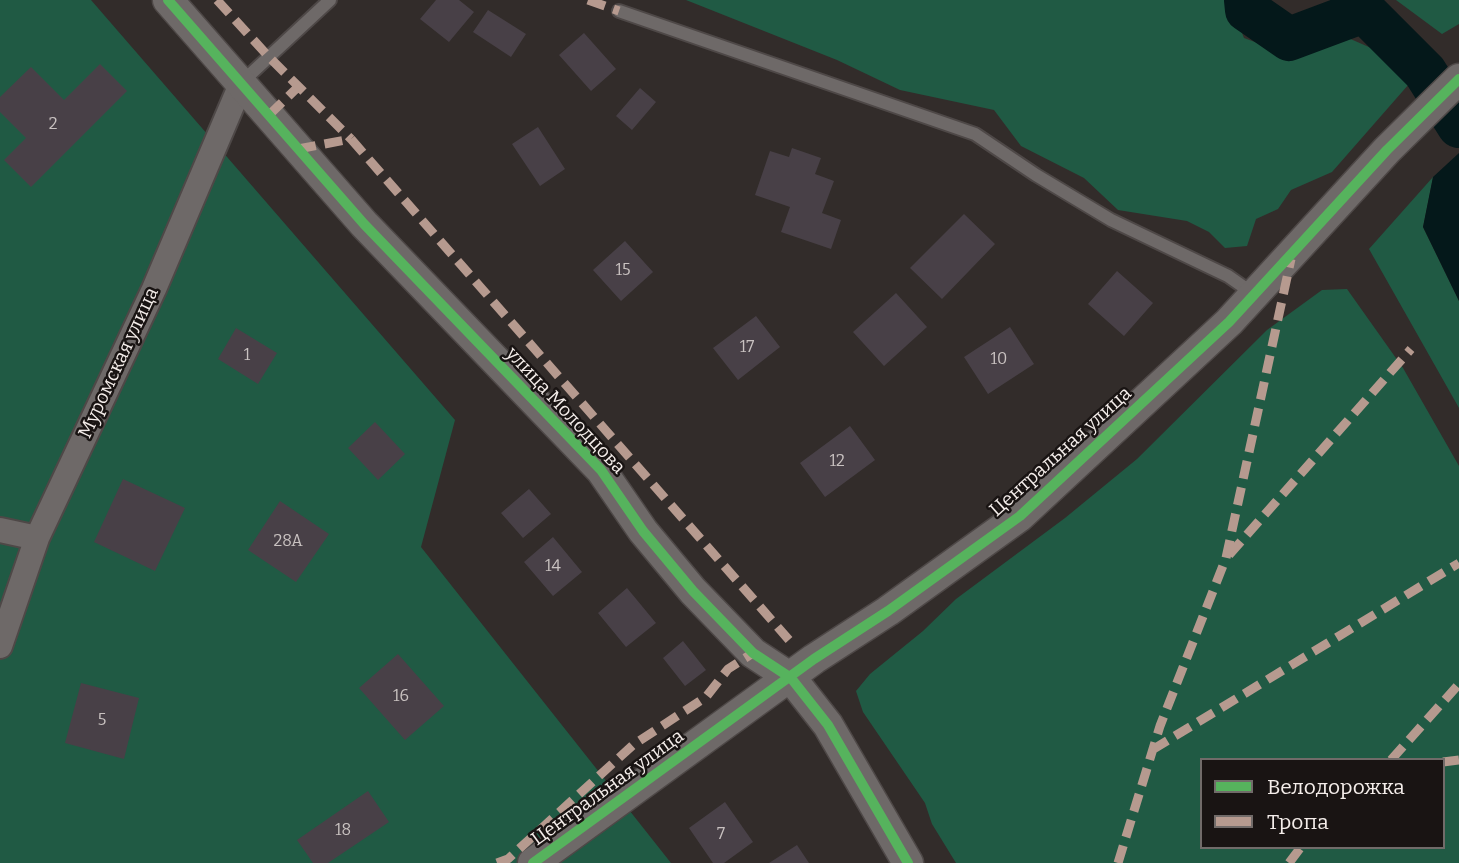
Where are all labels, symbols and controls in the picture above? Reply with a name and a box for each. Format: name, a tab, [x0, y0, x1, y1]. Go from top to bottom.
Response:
house number: 2	[49, 115, 57, 135]
house number: 15	[615, 261, 631, 281]
street label: Муромская улица	[74, 284, 164, 442]
house number: 17	[740, 338, 754, 358]
street label: улица Молодцова	[500, 343, 630, 479]
house number: 1	[244, 346, 250, 366]
house number: 10	[991, 350, 1007, 370]
street label: Центральная улица	[985, 382, 1137, 522]
house number: 12	[829, 452, 845, 472]
house number: 28А	[274, 532, 302, 552]
house number: 14	[545, 557, 561, 577]
house number: 16	[393, 687, 409, 707]
house number: 5	[98, 711, 106, 731]
street label: Центральная улица	[527, 725, 689, 851]
legend	[1200, 758, 1445, 849]
text: Велодорожка	[1267, 774, 1405, 800]
text: Тропа	[1267, 809, 1329, 835]
house number: 18	[335, 821, 351, 841]
house number: 7	[717, 825, 725, 845]

